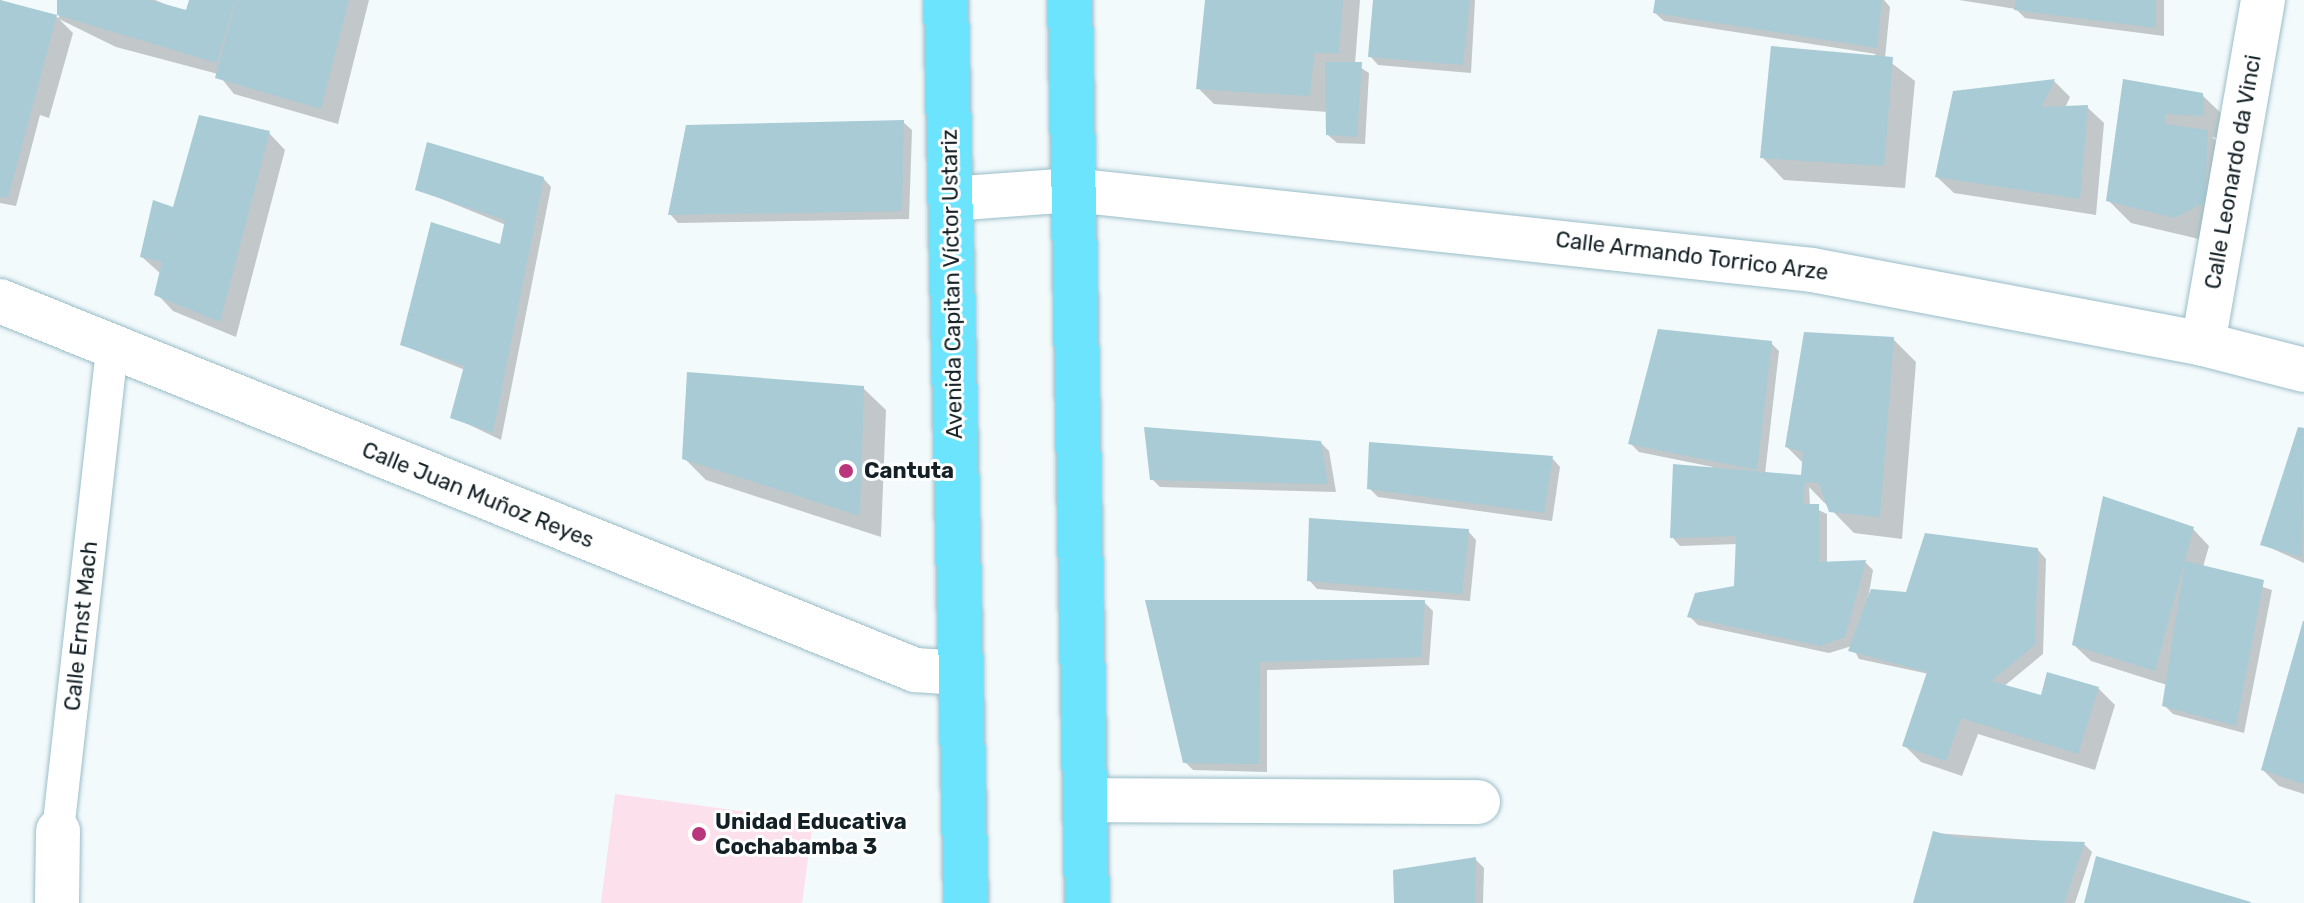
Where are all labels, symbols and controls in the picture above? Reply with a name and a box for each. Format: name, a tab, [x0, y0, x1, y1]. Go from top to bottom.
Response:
street label: Calle Leonardo da Vinci	[2199, 52, 2267, 292]
street label: Avenida Capitan Víctor Ustariz	[936, 128, 968, 440]
street label: Calle Armando Torrico Arze	[1553, 226, 1831, 286]
street label: Calle Juan Muñoz Reyes	[358, 436, 598, 554]
place label: Cantuta	[864, 458, 954, 484]
marker: Cantuta	[835, 460, 857, 482]
street label: Calle Ernst Mach	[59, 540, 103, 712]
place label: Unidad Educativa Cochabamba 3	[715, 808, 907, 860]
marker: Unidad Educativa Cochabamba 3	[690, 825, 708, 843]

